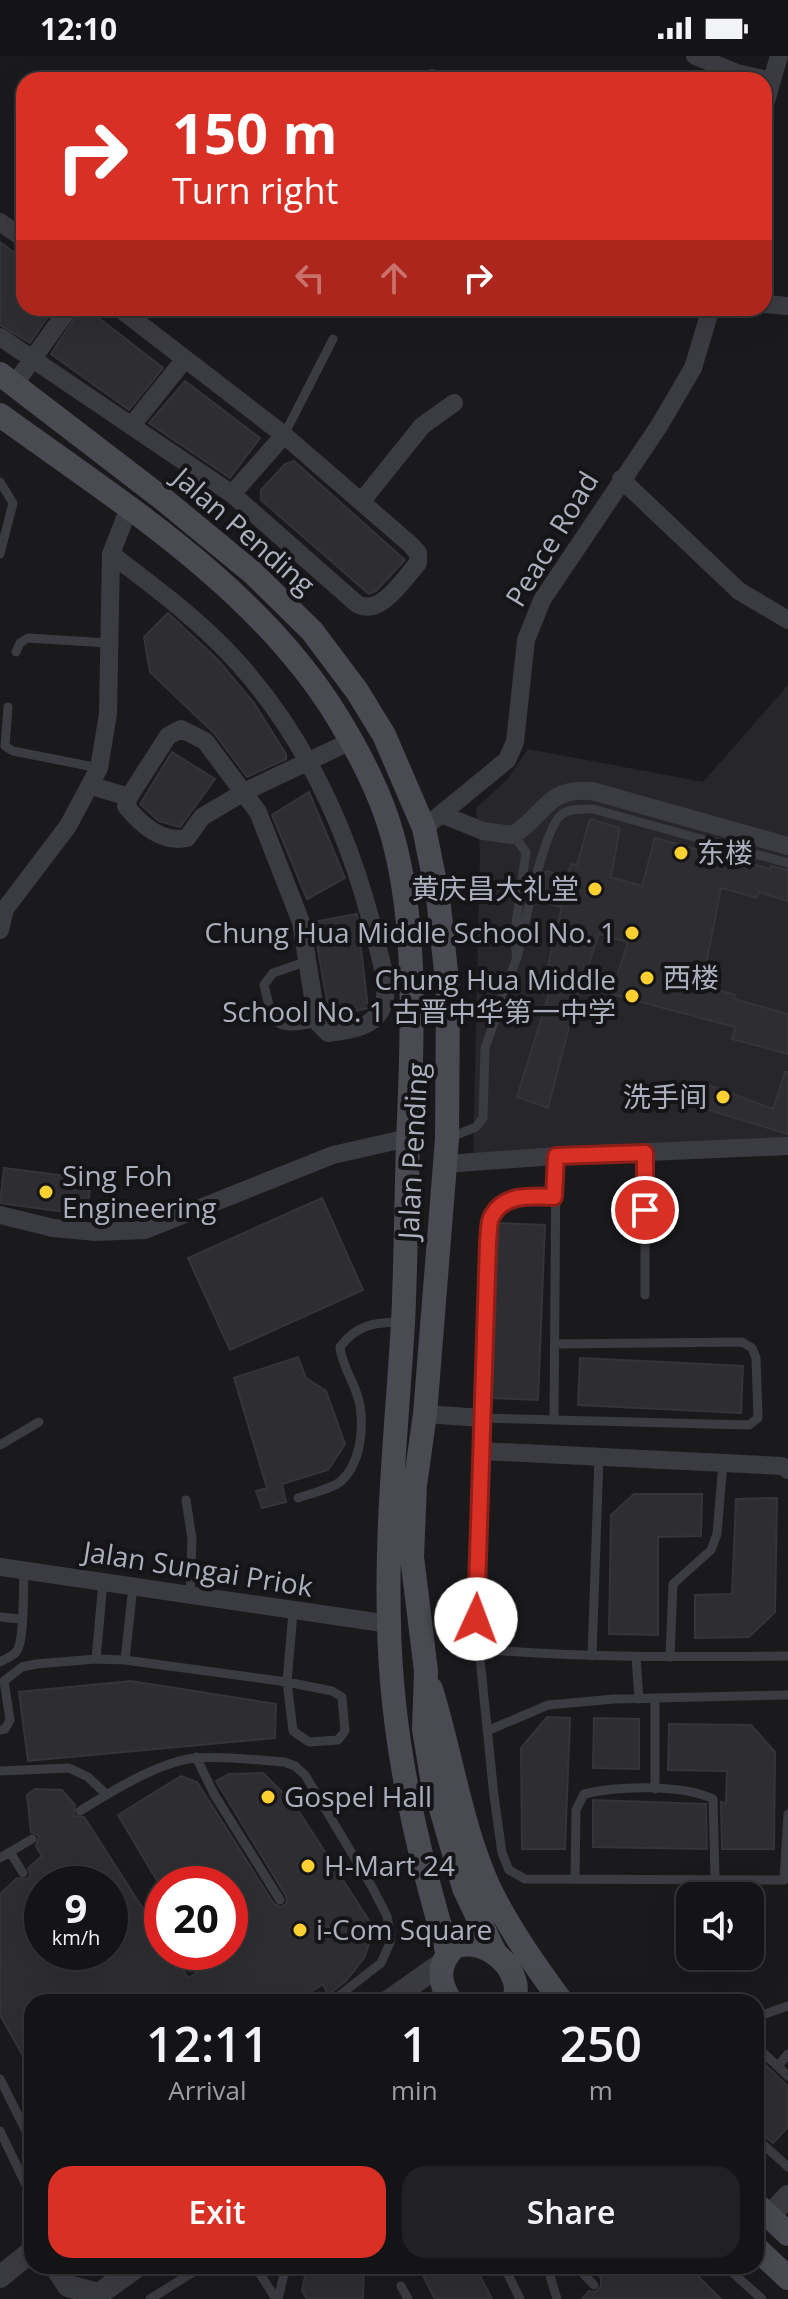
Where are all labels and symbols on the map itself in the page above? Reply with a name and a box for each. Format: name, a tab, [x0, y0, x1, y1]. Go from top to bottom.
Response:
street label: Jalan Pending	[163, 456, 324, 602]
street label: Peace Road	[496, 464, 606, 613]
place label: 东楼	[697, 833, 753, 871]
marker: 东楼	[672, 844, 690, 862]
place label: 黄庆昌大礼堂	[411, 869, 579, 907]
marker: 黄庆昌大礼堂	[586, 880, 604, 898]
place label: Chung Hua Middle School No. 1	[205, 913, 616, 951]
marker: Chung Hua Middle School No. 1	[623, 924, 641, 942]
place label: 西楼	[663, 958, 719, 996]
place label: Chung Hua Middle School No. 1 古晋中华第一中学	[222, 960, 616, 1030]
marker: 西楼	[638, 969, 656, 987]
marker: Chung Hua Middle School No. 1 古晋中华第一中学	[623, 987, 641, 1005]
street label: Jalan Pending	[388, 1062, 436, 1243]
place label: 洗手间	[623, 1077, 707, 1115]
marker: 洗手间	[714, 1088, 732, 1106]
place label: Sing Foh Engineering	[62, 1156, 217, 1226]
pin	[611, 1176, 679, 1244]
marker: Sing Foh Engineering	[37, 1183, 55, 1201]
street label: Jalan Sungai Priok	[78, 1531, 316, 1605]
position arrow	[434, 1577, 518, 1661]
place label: Gospel Hall	[284, 1777, 432, 1815]
marker: Gospel Hall	[259, 1788, 277, 1806]
place label: H-Mart 24	[324, 1846, 455, 1884]
marker: H-Mart 24	[299, 1857, 317, 1875]
speed limit sign: 20	[144, 1866, 248, 1970]
place label: i-Com Square	[316, 1910, 492, 1948]
marker: i-Com Square	[291, 1921, 309, 1939]

